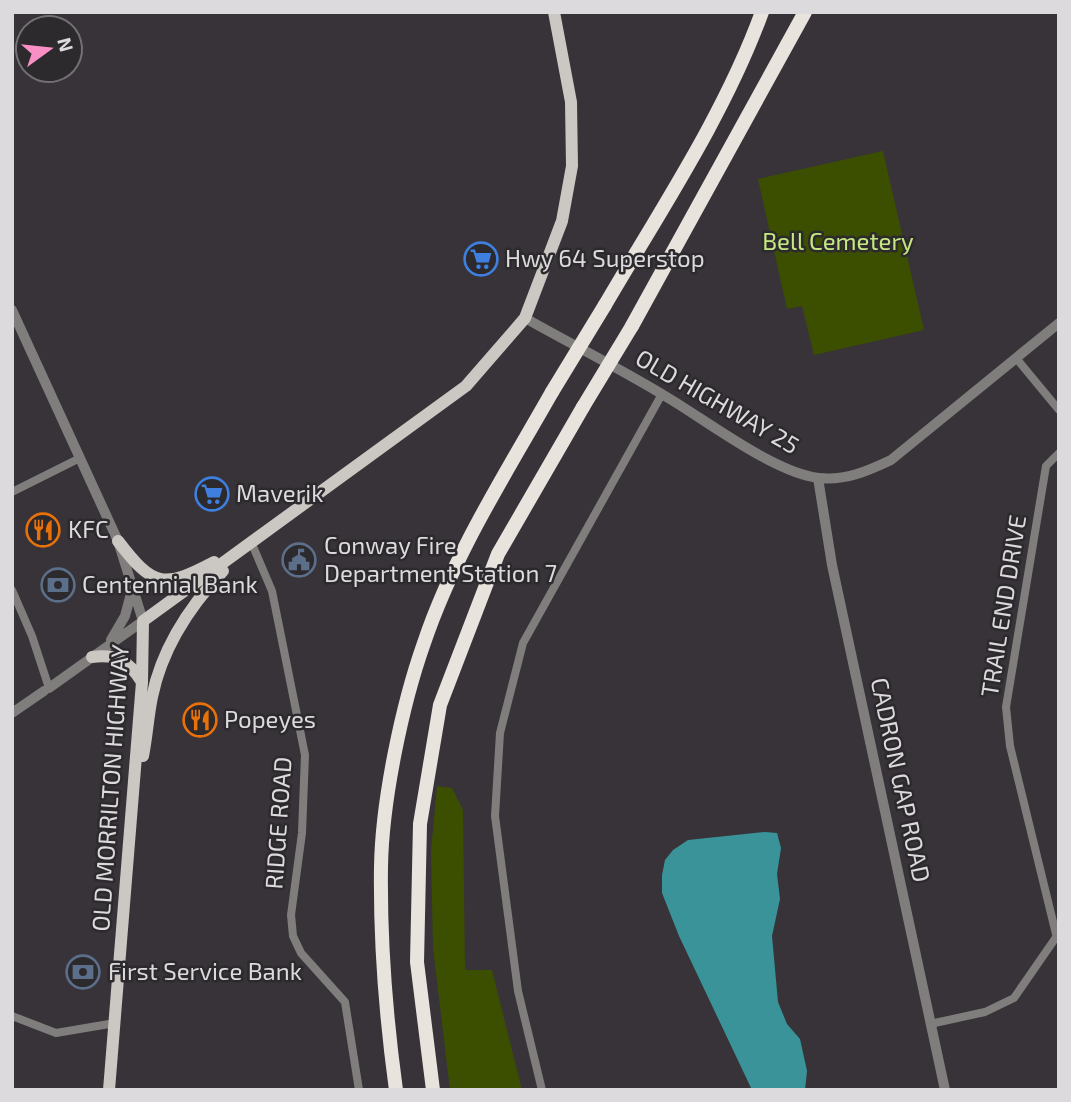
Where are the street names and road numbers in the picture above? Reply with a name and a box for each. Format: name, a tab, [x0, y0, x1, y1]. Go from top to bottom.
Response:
street label: OLD HIGHWAY 25	[631, 342, 805, 459]
street label: TRAIL END DRIVE	[974, 513, 1031, 699]
street label: OLD MORRILTON HIGHWAY	[85, 643, 134, 932]
street label: CADRON GAP ROAD	[866, 675, 937, 885]
street label: RIDGE ROAD	[258, 756, 297, 890]

